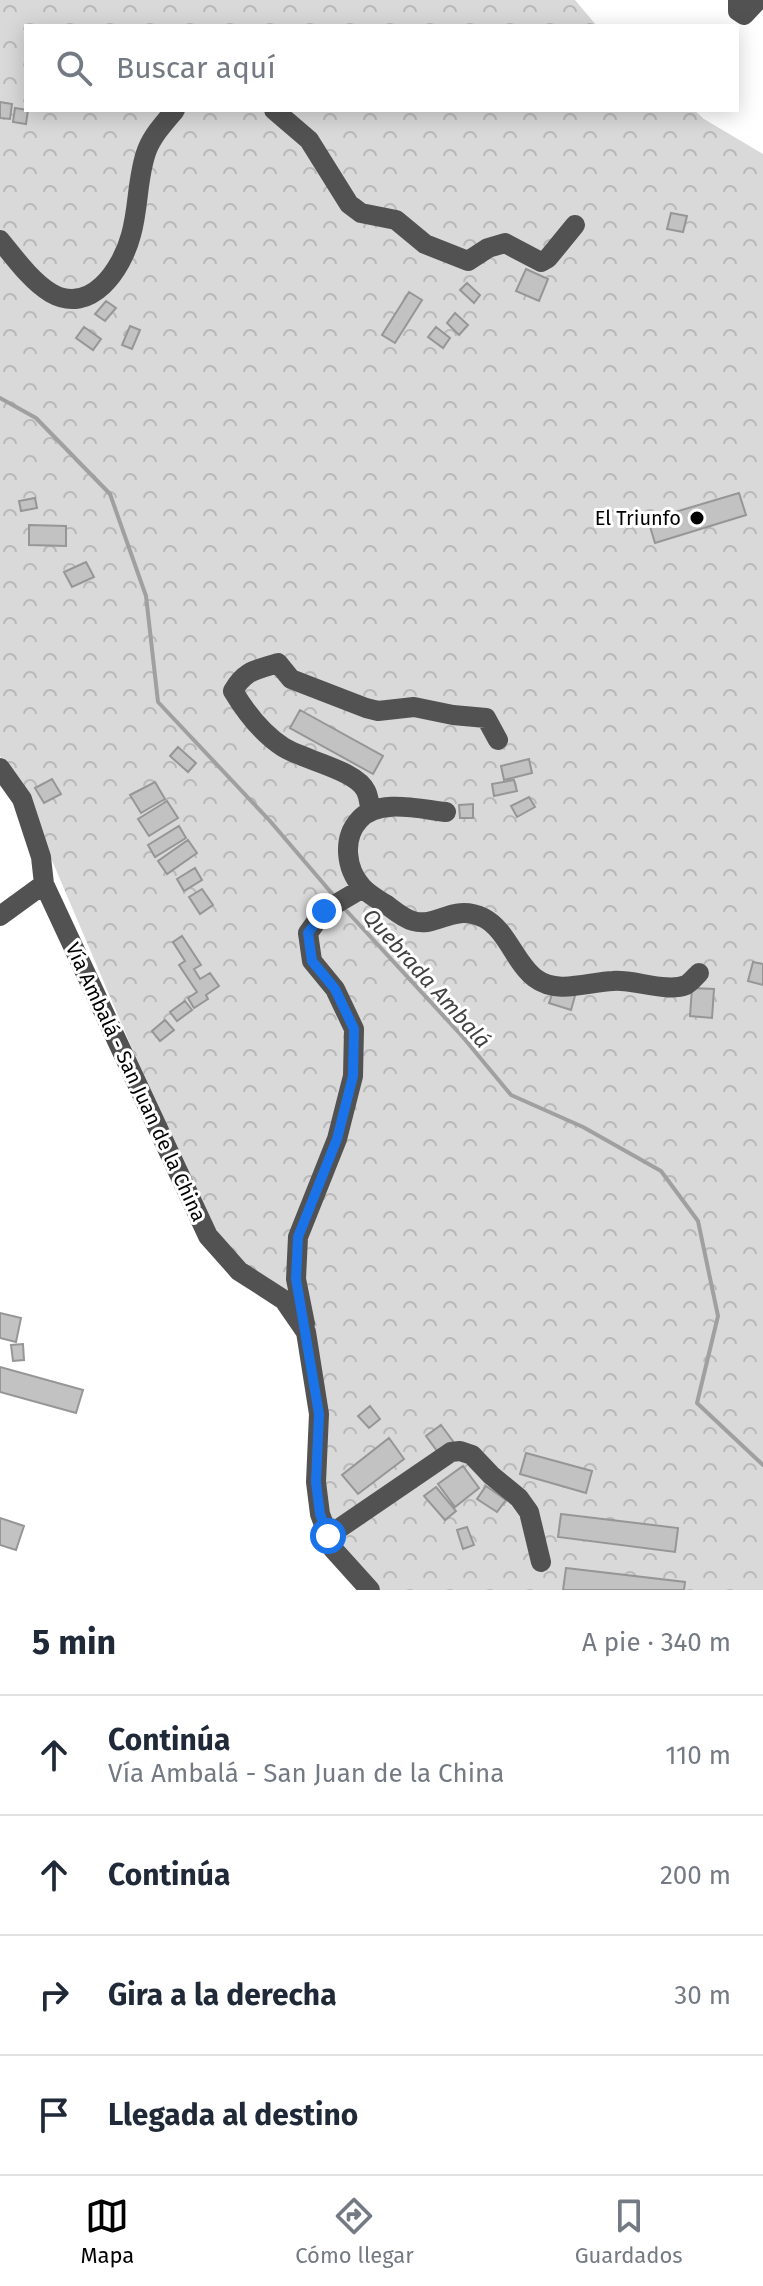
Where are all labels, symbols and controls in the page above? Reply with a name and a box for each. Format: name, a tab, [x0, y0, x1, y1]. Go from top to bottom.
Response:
search box	[24, 24, 739, 112]
icon: search	[52, 46, 96, 90]
text: Buscar aquí	[116, 50, 276, 86]
place label: El Triunfo	[595, 506, 681, 530]
marker: El Triunfo	[688, 509, 706, 527]
route end	[306, 893, 342, 929]
water label: Quebrada Ambalá	[357, 903, 496, 1054]
street label: Vía Ambalá - San Juan de la China	[61, 939, 211, 1225]
route start	[310, 1518, 346, 1554]
text: 5 min	[32, 1622, 116, 1663]
text: A pie · 340 m	[582, 1627, 731, 1658]
text: Continúa	[108, 1722, 230, 1758]
icon: ahead	[32, 1733, 76, 1777]
text: 110 m	[665, 1740, 731, 1771]
text: Vía Ambalá - San Juan de la China	[108, 1758, 504, 1789]
icon: ahead	[32, 1853, 76, 1897]
text: Continúa	[108, 1857, 230, 1893]
text: 200 m	[660, 1860, 731, 1891]
icon: right	[32, 1973, 76, 2017]
text: Gira a la derecha	[108, 1977, 337, 2013]
text: 30 m	[674, 1980, 731, 2011]
icon: arrive	[32, 2093, 76, 2137]
text: Llegada al destino	[108, 2097, 358, 2133]
tab: Mapa	[80, 2194, 134, 2269]
tab: Cómo llegar	[295, 2194, 414, 2269]
tab: Guardados	[575, 2194, 683, 2269]

